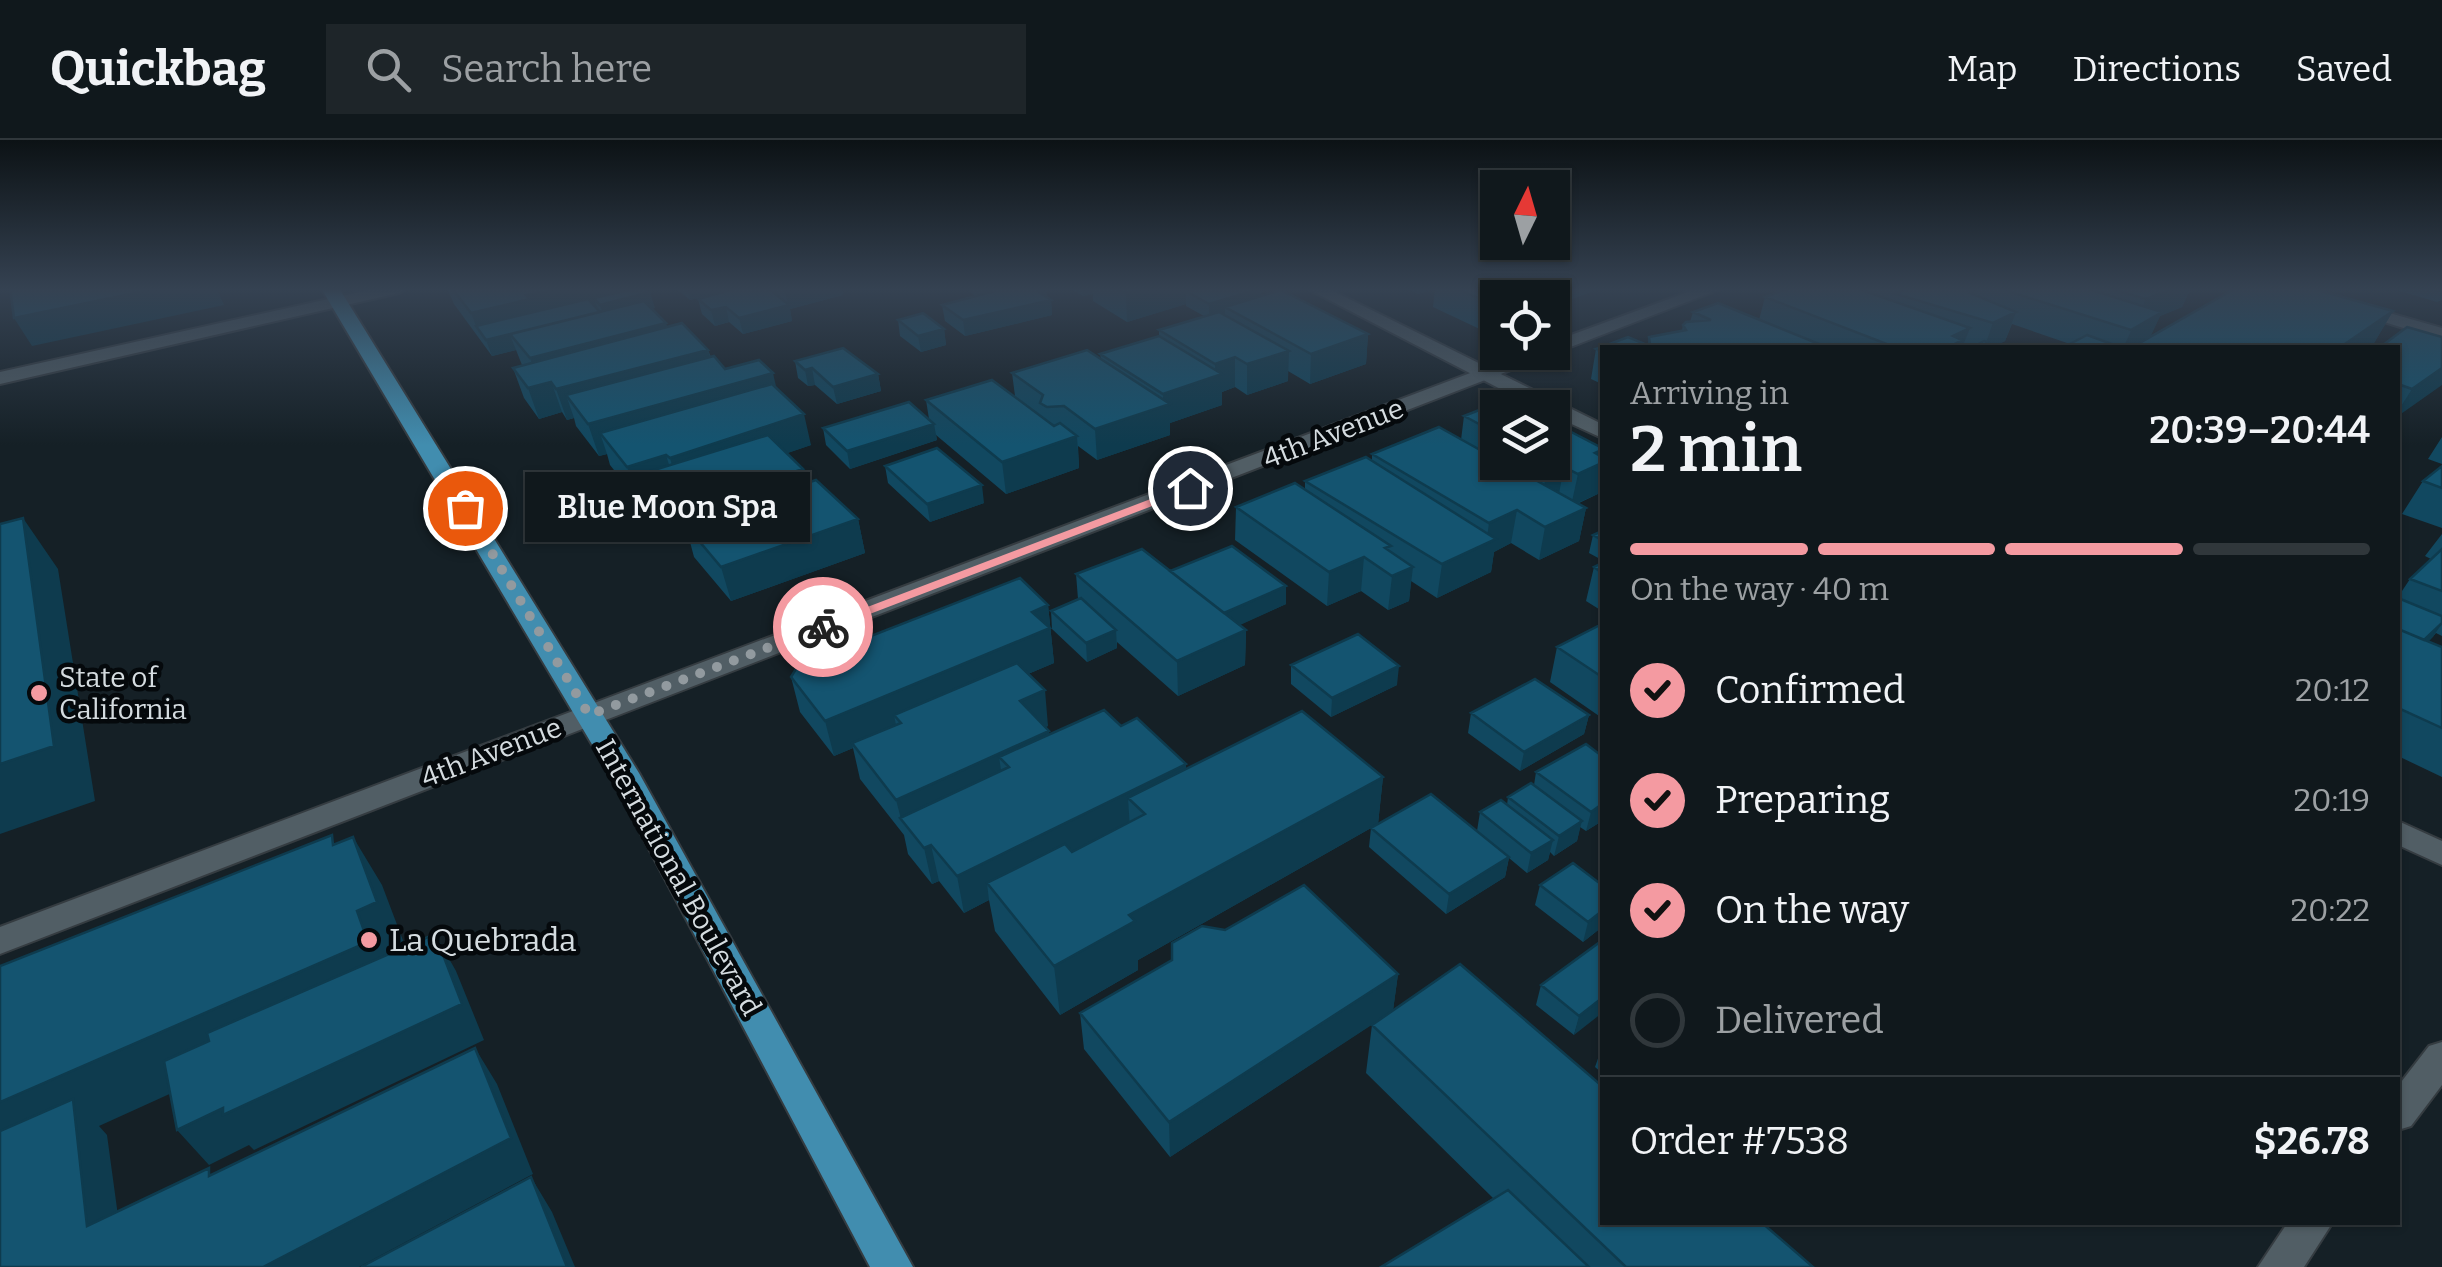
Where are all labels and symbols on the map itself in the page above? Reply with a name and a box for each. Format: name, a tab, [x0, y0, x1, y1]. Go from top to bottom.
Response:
north arrow	[1480, 170, 1570, 260]
street label: 4th Avenue	[1258, 392, 1408, 475]
pin	[1148, 446, 1233, 531]
pin	[423, 466, 508, 551]
callout: Blue Moon Spa	[525, 473, 810, 543]
courier	[773, 577, 873, 677]
place label: State of California	[59, 661, 187, 726]
marker: State of California	[28, 682, 50, 704]
street label: 4th Avenue	[416, 711, 566, 794]
street label: International Boulevard	[589, 733, 768, 1021]
place label: La Quebrada	[389, 921, 577, 959]
marker: La Quebrada	[358, 929, 380, 951]

